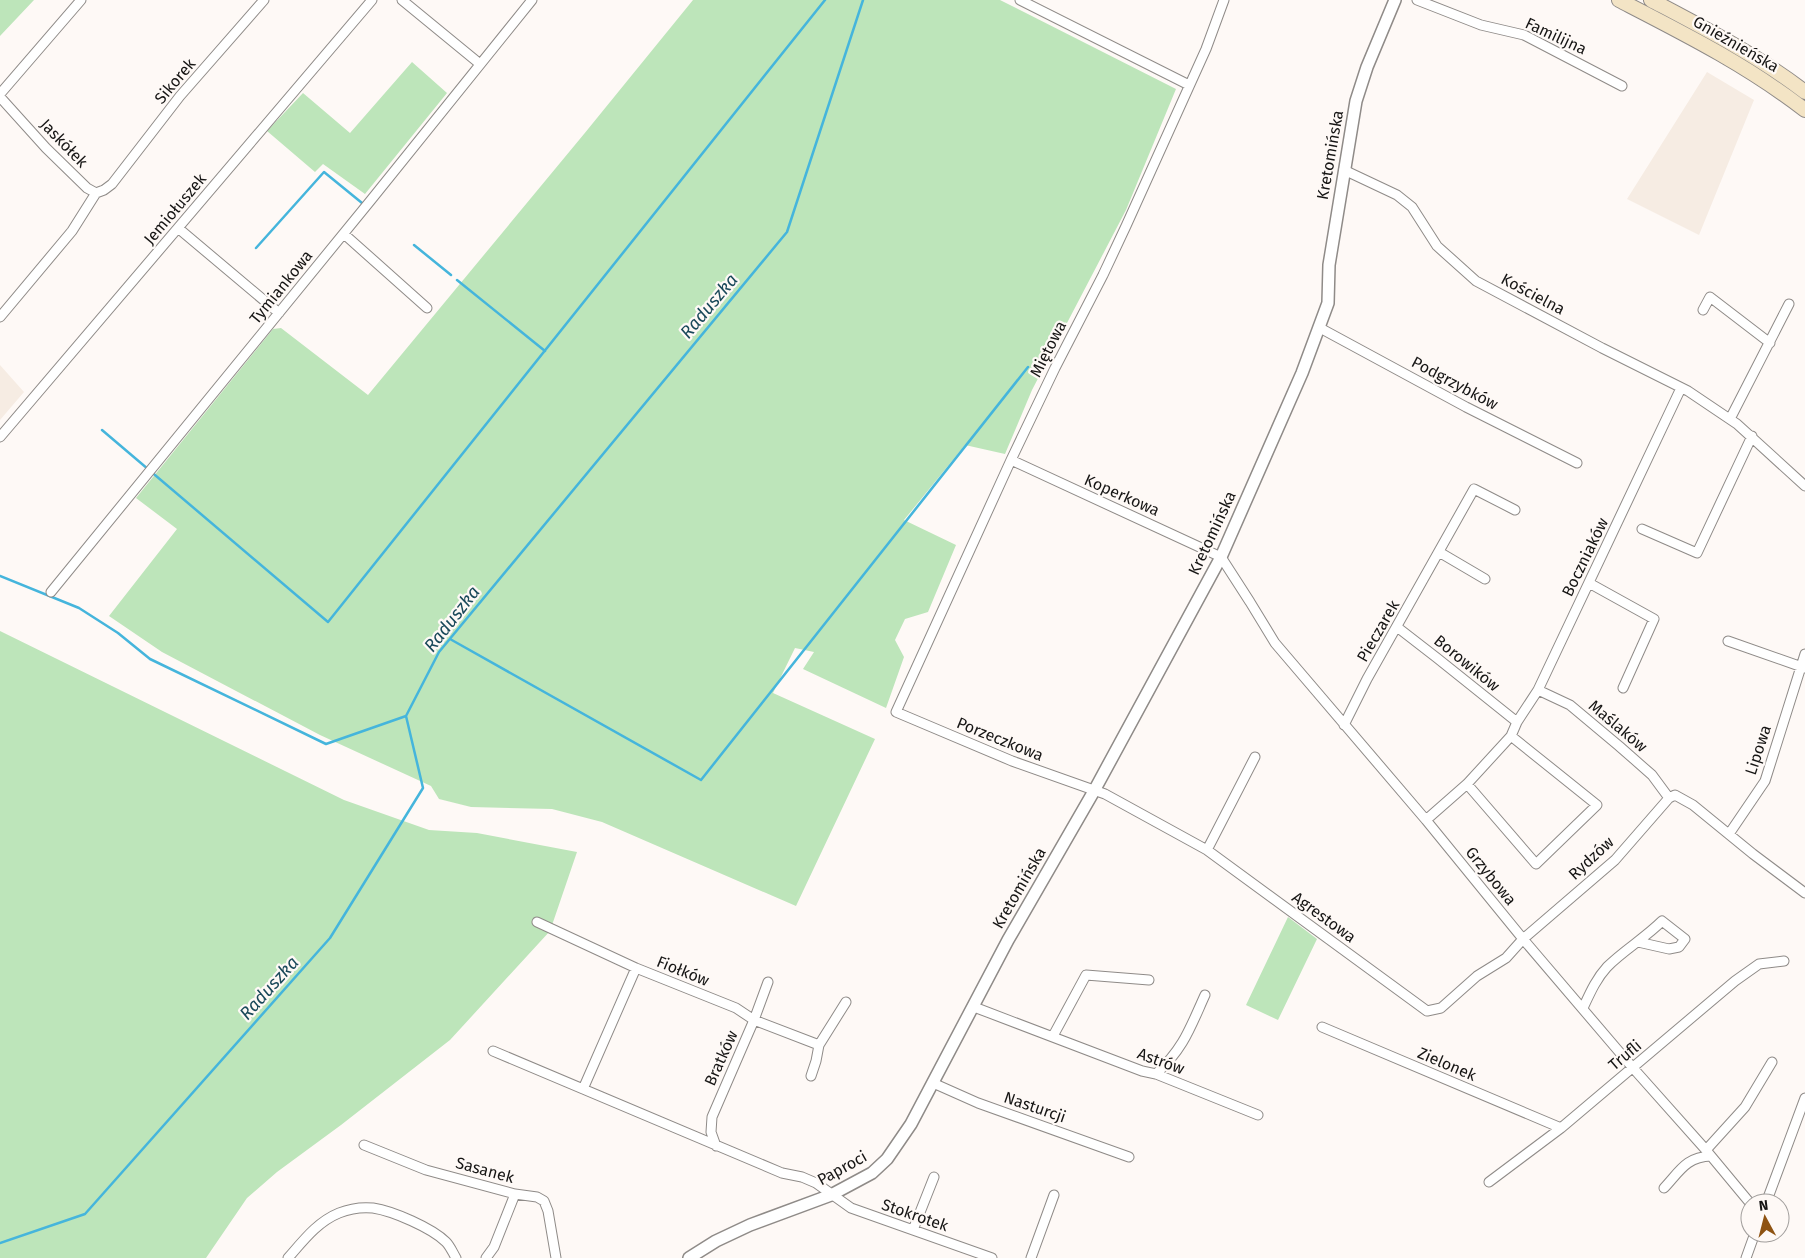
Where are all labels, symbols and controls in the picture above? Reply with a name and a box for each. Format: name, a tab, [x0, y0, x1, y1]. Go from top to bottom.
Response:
street label: Gnieźnieńska	[1690, 12, 1782, 76]
street label: Familijna	[1522, 14, 1590, 58]
street label: Sikorek	[151, 54, 200, 107]
street label: Kretomińska	[1313, 109, 1347, 201]
street label: Jaskółek	[36, 115, 92, 172]
street label: Jemiołuszek	[140, 169, 211, 248]
street label: Tymiankowa	[246, 246, 316, 328]
water label: Raduszka	[676, 269, 742, 343]
street label: Kościelna	[1498, 269, 1568, 319]
street label: Miętowa	[1026, 318, 1070, 380]
street label: Podgrzybków	[1408, 352, 1502, 414]
street label: Koperkowa	[1081, 470, 1163, 520]
street label: Kretomińska	[1184, 488, 1240, 578]
street label: Boczniaków	[1558, 514, 1612, 599]
water label: Raduszka	[419, 582, 485, 656]
street label: Pieczarek	[1353, 596, 1404, 665]
street label: Borowików	[1430, 631, 1504, 696]
street label: Maślaków	[1585, 696, 1652, 756]
street label: Porzeczkowa	[954, 713, 1046, 765]
street label: Lipowa	[1741, 723, 1775, 777]
street label: Rydzów	[1564, 832, 1618, 884]
street label: Grzybowa	[1462, 843, 1520, 909]
street label: Kretomińska	[988, 844, 1050, 932]
street label: Agrestowa	[1288, 887, 1360, 947]
water label: Raduszka	[235, 952, 303, 1024]
street label: Fiołków	[654, 952, 713, 990]
street label: Bratków	[700, 1027, 742, 1089]
street label: Trufli	[1605, 1036, 1645, 1074]
street label: Zielonek	[1415, 1043, 1480, 1085]
street label: Astrów	[1135, 1044, 1188, 1078]
street label: Nasturcji	[1001, 1088, 1069, 1126]
street label: Paproci	[814, 1147, 870, 1189]
street label: Sasanek	[454, 1153, 517, 1187]
north arrow	[1740, 1193, 1790, 1243]
street label: Stokrotek	[879, 1195, 952, 1236]
text: N	[1758, 1197, 1769, 1215]

